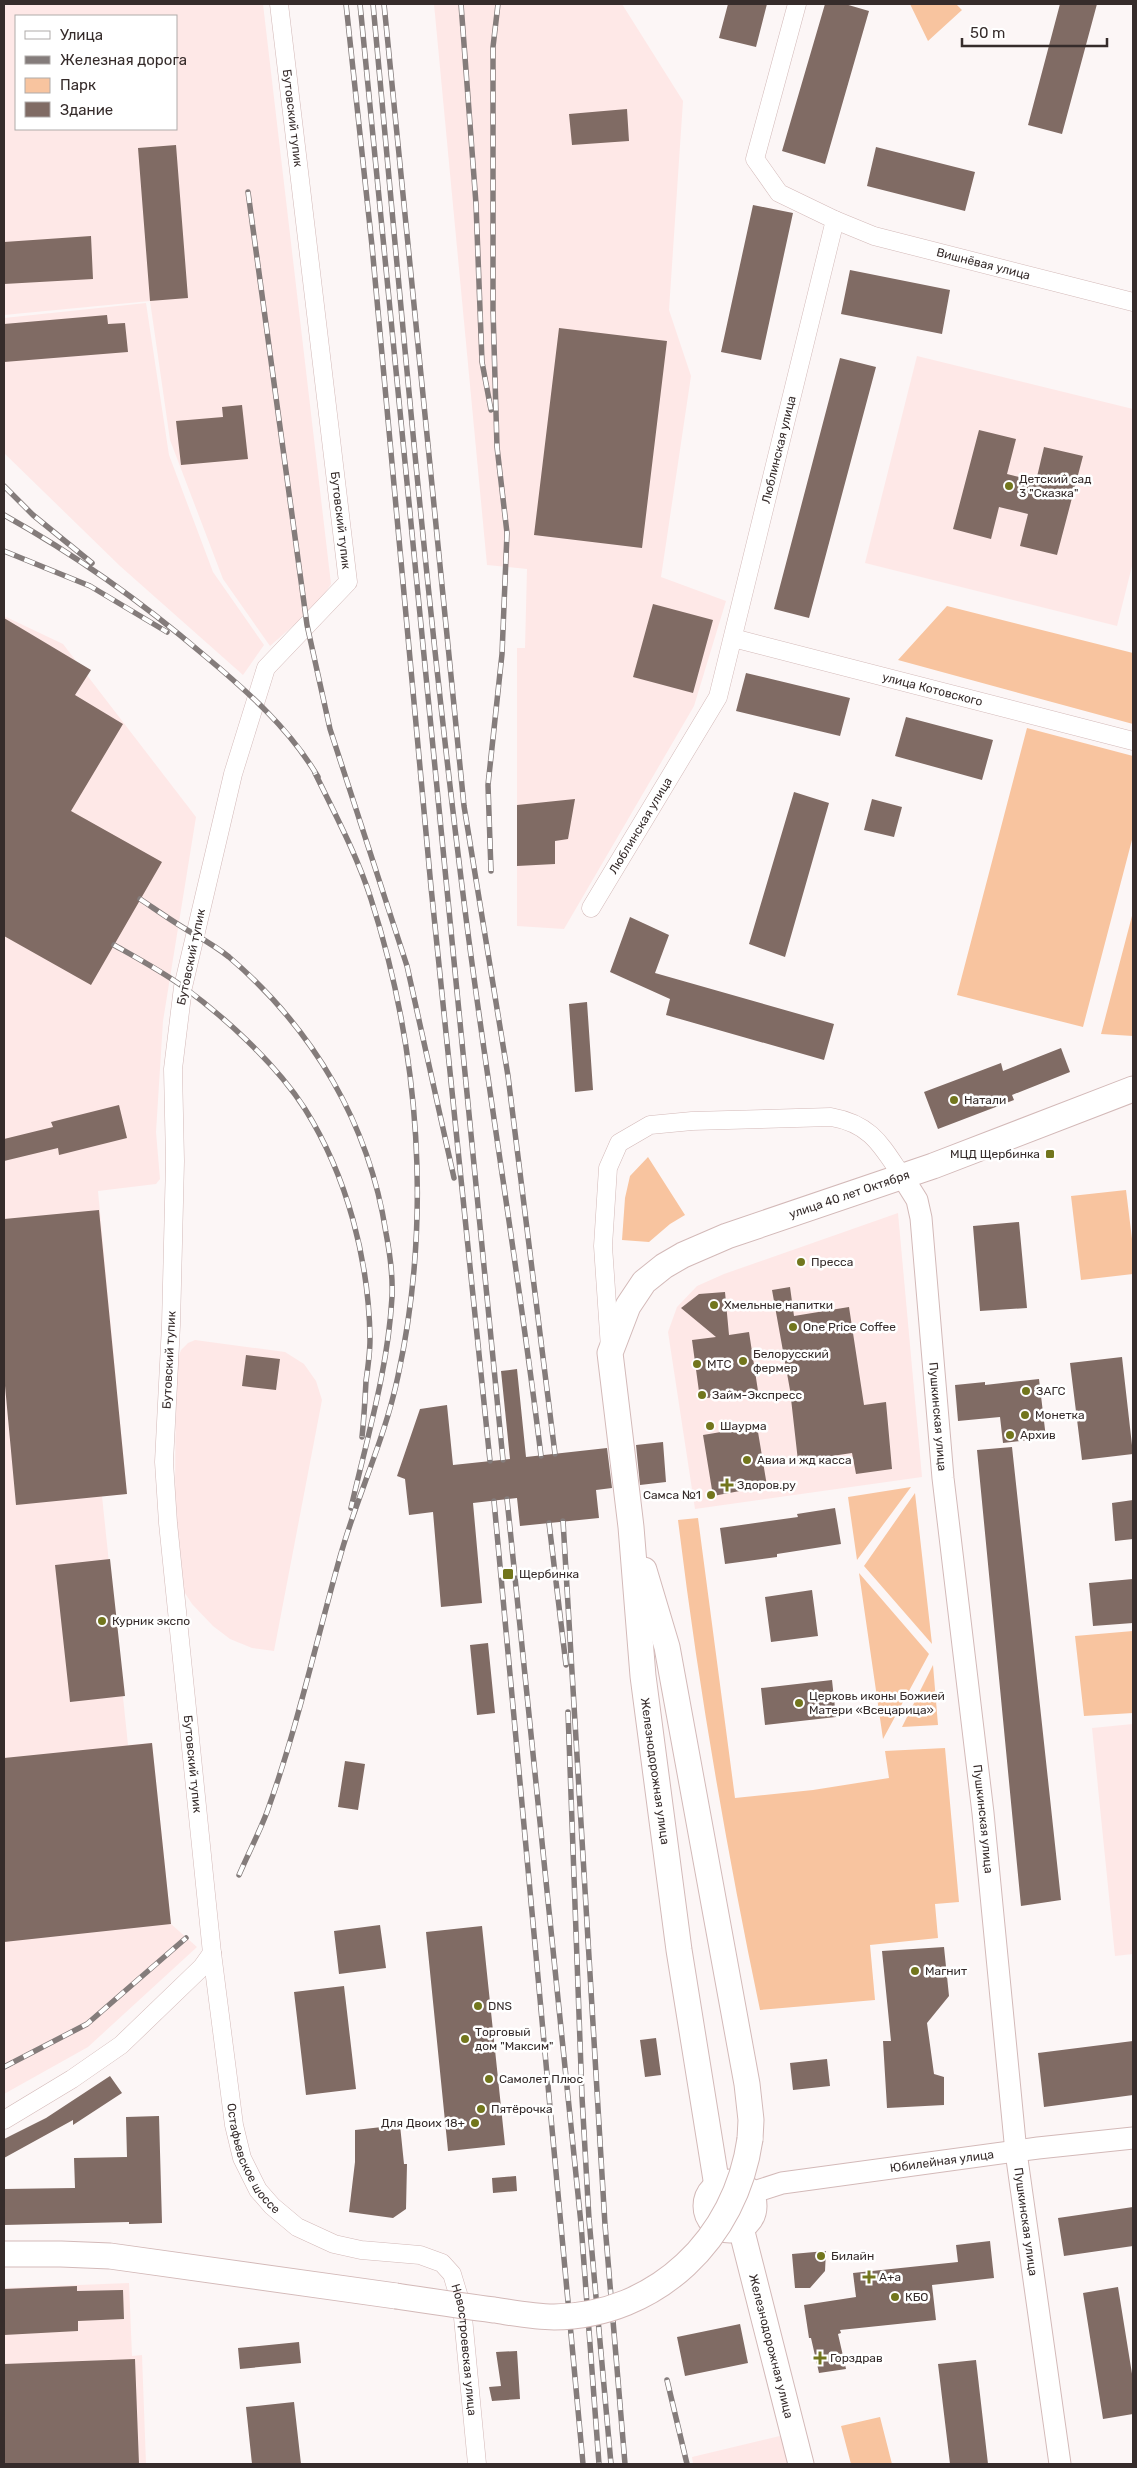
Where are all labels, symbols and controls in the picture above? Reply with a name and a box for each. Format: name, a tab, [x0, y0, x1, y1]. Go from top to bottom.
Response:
legend	[15, 15, 178, 130]
scale bar	[962, 15, 1107, 47]
text: 50 m	[970, 24, 1005, 42]
text: Улица	[60, 26, 103, 44]
text: Железная дорога	[60, 51, 187, 69]
street label: Бутовский тупик	[280, 69, 305, 168]
text: Парк	[60, 76, 96, 94]
text: Здание	[60, 101, 113, 119]
street label: Вишнёвая улица	[935, 245, 1032, 283]
street label: Люблинская улица	[759, 394, 799, 505]
street label: Бутовский тупик	[328, 471, 353, 571]
place label: Детский сад 3 "Сказка"	[1019, 472, 1091, 500]
marker: Детский сад 3 "Сказка"	[1003, 480, 1015, 492]
street label: улица Котовского	[881, 670, 984, 709]
street label: Люблинская улица	[606, 775, 675, 877]
street label: Бутовский тупик	[174, 907, 208, 1006]
place label: Натали	[964, 1093, 1006, 1107]
marker: Натали	[948, 1094, 960, 1106]
place label: МЦД Щербинка	[950, 1147, 1040, 1161]
marker: МЦД Щербинка	[1044, 1148, 1056, 1160]
street label: улица 40 лет Октября	[787, 1167, 911, 1221]
place label: Пресса	[811, 1255, 853, 1269]
marker: Пресса	[795, 1256, 807, 1268]
place label: Хмельные напитки	[724, 1298, 833, 1312]
marker: Хмельные напитки	[708, 1299, 720, 1311]
street label: Бутовский тупик	[159, 1310, 179, 1409]
place label: One Price Coffee	[803, 1320, 896, 1334]
marker: One Price Coffee	[787, 1321, 799, 1333]
place label: Белорусский фермер	[753, 1347, 829, 1375]
marker: Белорусский фермер	[737, 1355, 749, 1367]
place label: МТС	[707, 1357, 731, 1371]
marker: МТС	[691, 1358, 703, 1370]
street label: Пушкинская улица	[926, 1361, 949, 1472]
place label: ЗАГС	[1036, 1384, 1066, 1398]
marker: ЗАГС	[1020, 1385, 1032, 1397]
place label: Займ-Экспресс	[712, 1388, 802, 1402]
marker: Займ-Экспресс	[696, 1389, 708, 1401]
place label: Монетка	[1035, 1408, 1085, 1422]
marker: Монетка	[1019, 1409, 1031, 1421]
place label: Шаурма	[720, 1419, 767, 1433]
marker: Шаурма	[704, 1420, 716, 1432]
place label: Архив	[1020, 1428, 1056, 1442]
marker: Архив	[1004, 1429, 1016, 1441]
place label: Авиа и жд касса	[757, 1453, 852, 1467]
marker: Авиа и жд касса	[741, 1454, 753, 1466]
place label: Здоров.ру	[737, 1478, 796, 1492]
marker: Здоров.ру	[721, 1479, 733, 1491]
place label: Самса №1	[643, 1488, 701, 1502]
marker: Самса №1	[705, 1489, 717, 1501]
marker: Щербинка	[501, 1567, 515, 1581]
place label: Щербинка	[519, 1567, 579, 1581]
place label: Курник экспо	[112, 1614, 190, 1628]
marker: Курник экспо	[96, 1615, 108, 1627]
place label: Церковь иконы Божией Матери «Всецарица»	[809, 1689, 945, 1717]
street label: Железнодорожная улица	[638, 1697, 672, 1845]
marker: Церковь иконы Божией Матери «Всецарица»	[793, 1697, 805, 1709]
street label: Бутовский тупик	[181, 1714, 205, 1814]
street label: Пушкинская улица	[970, 1764, 996, 1874]
place label: Магнит	[925, 1964, 967, 1978]
marker: Магнит	[909, 1965, 921, 1977]
place label: DNS	[488, 1999, 512, 2013]
marker: DNS	[472, 2000, 484, 2012]
place label: Торговый дом "Максим"	[475, 2025, 554, 2053]
marker: Торговый дом "Максим"	[459, 2033, 471, 2045]
place label: Самолет Плюс	[499, 2072, 583, 2086]
marker: Самолет Плюс	[483, 2073, 495, 2085]
street label: Остафьевское шоссе	[224, 2102, 283, 2217]
place label: Пятёрочка	[491, 2102, 553, 2116]
marker: Пятёрочка	[475, 2103, 487, 2115]
place label: Для Двоих 18+	[381, 2116, 465, 2130]
marker: Для Двоих 18+	[469, 2117, 481, 2129]
street label: Юбилейная улица	[889, 2147, 995, 2175]
street label: Пушкинская улица	[1011, 2167, 1040, 2277]
place label: Билайн	[831, 2249, 874, 2263]
marker: Билайн	[815, 2250, 827, 2262]
place label: А+а	[879, 2270, 901, 2284]
marker: А+а	[863, 2271, 875, 2283]
street label: Железнодорожная улица	[746, 2273, 796, 2420]
street label: Новостроевская улица	[448, 2282, 479, 2416]
place label: КБО	[905, 2290, 928, 2304]
marker: КБО	[889, 2291, 901, 2303]
place label: Горздрав	[830, 2351, 883, 2365]
marker: Горздрав	[814, 2352, 826, 2364]

